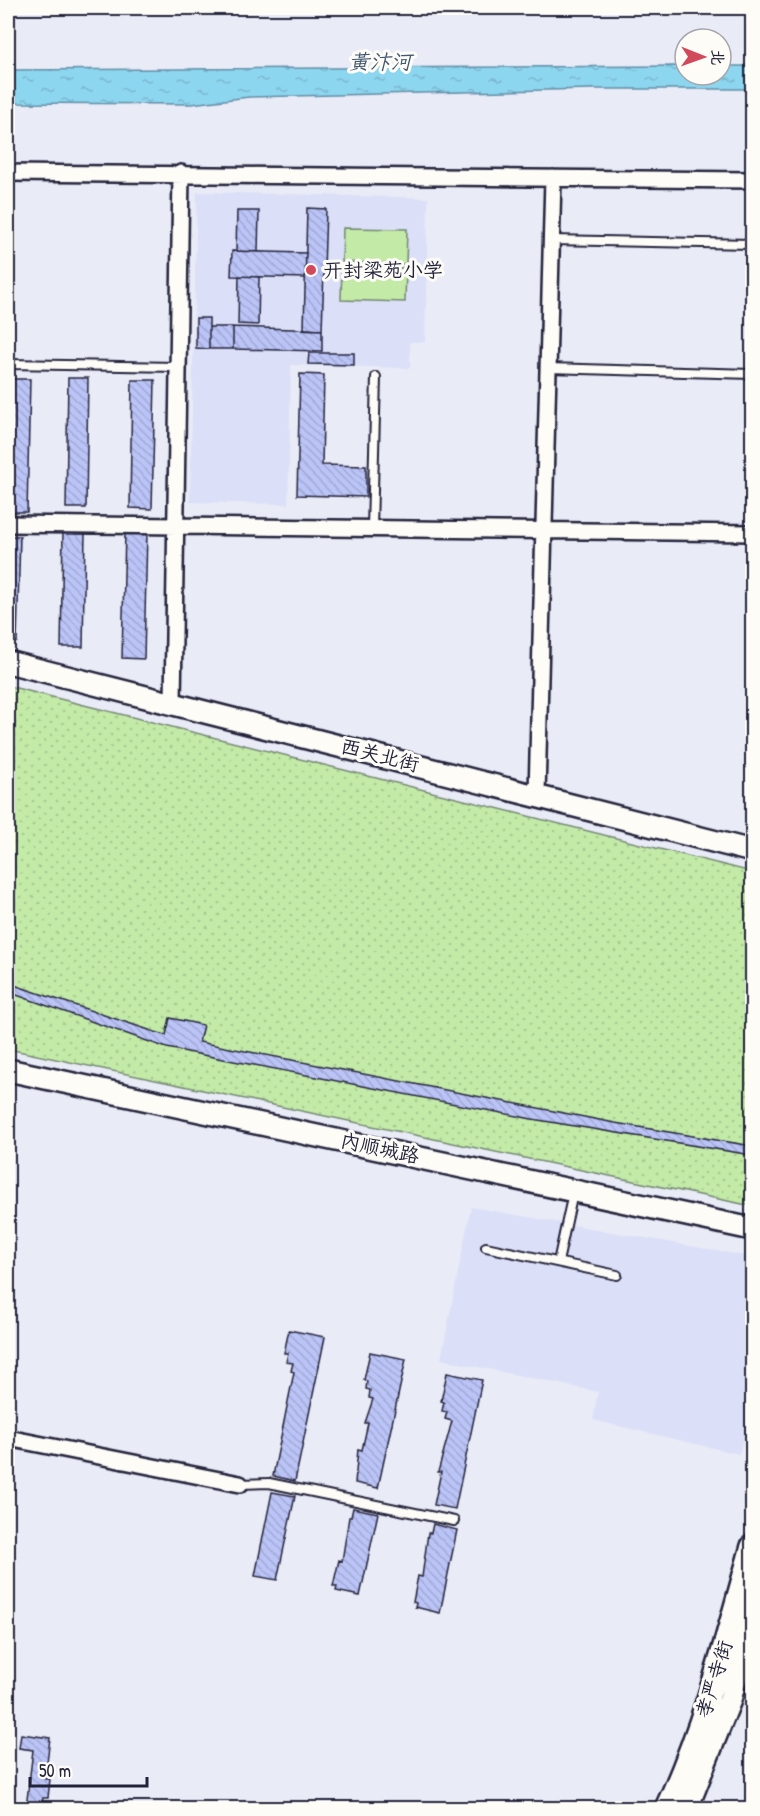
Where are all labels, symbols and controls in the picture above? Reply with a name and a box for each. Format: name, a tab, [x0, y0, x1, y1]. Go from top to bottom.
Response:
north arrow	[673, 27, 733, 87]
water label: 黄汴河	[349, 47, 414, 76]
text: 北	[707, 49, 729, 65]
place label: 开封梁苑小学	[323, 256, 443, 283]
marker: 开封梁苑小学	[304, 263, 318, 277]
street label: 西关北街	[338, 732, 422, 777]
street label: 内顺城路	[338, 1126, 423, 1169]
street label: 孝严寺街	[689, 1637, 738, 1721]
scale bar	[30, 1750, 147, 1788]
text: 50 m	[39, 1758, 71, 1783]

